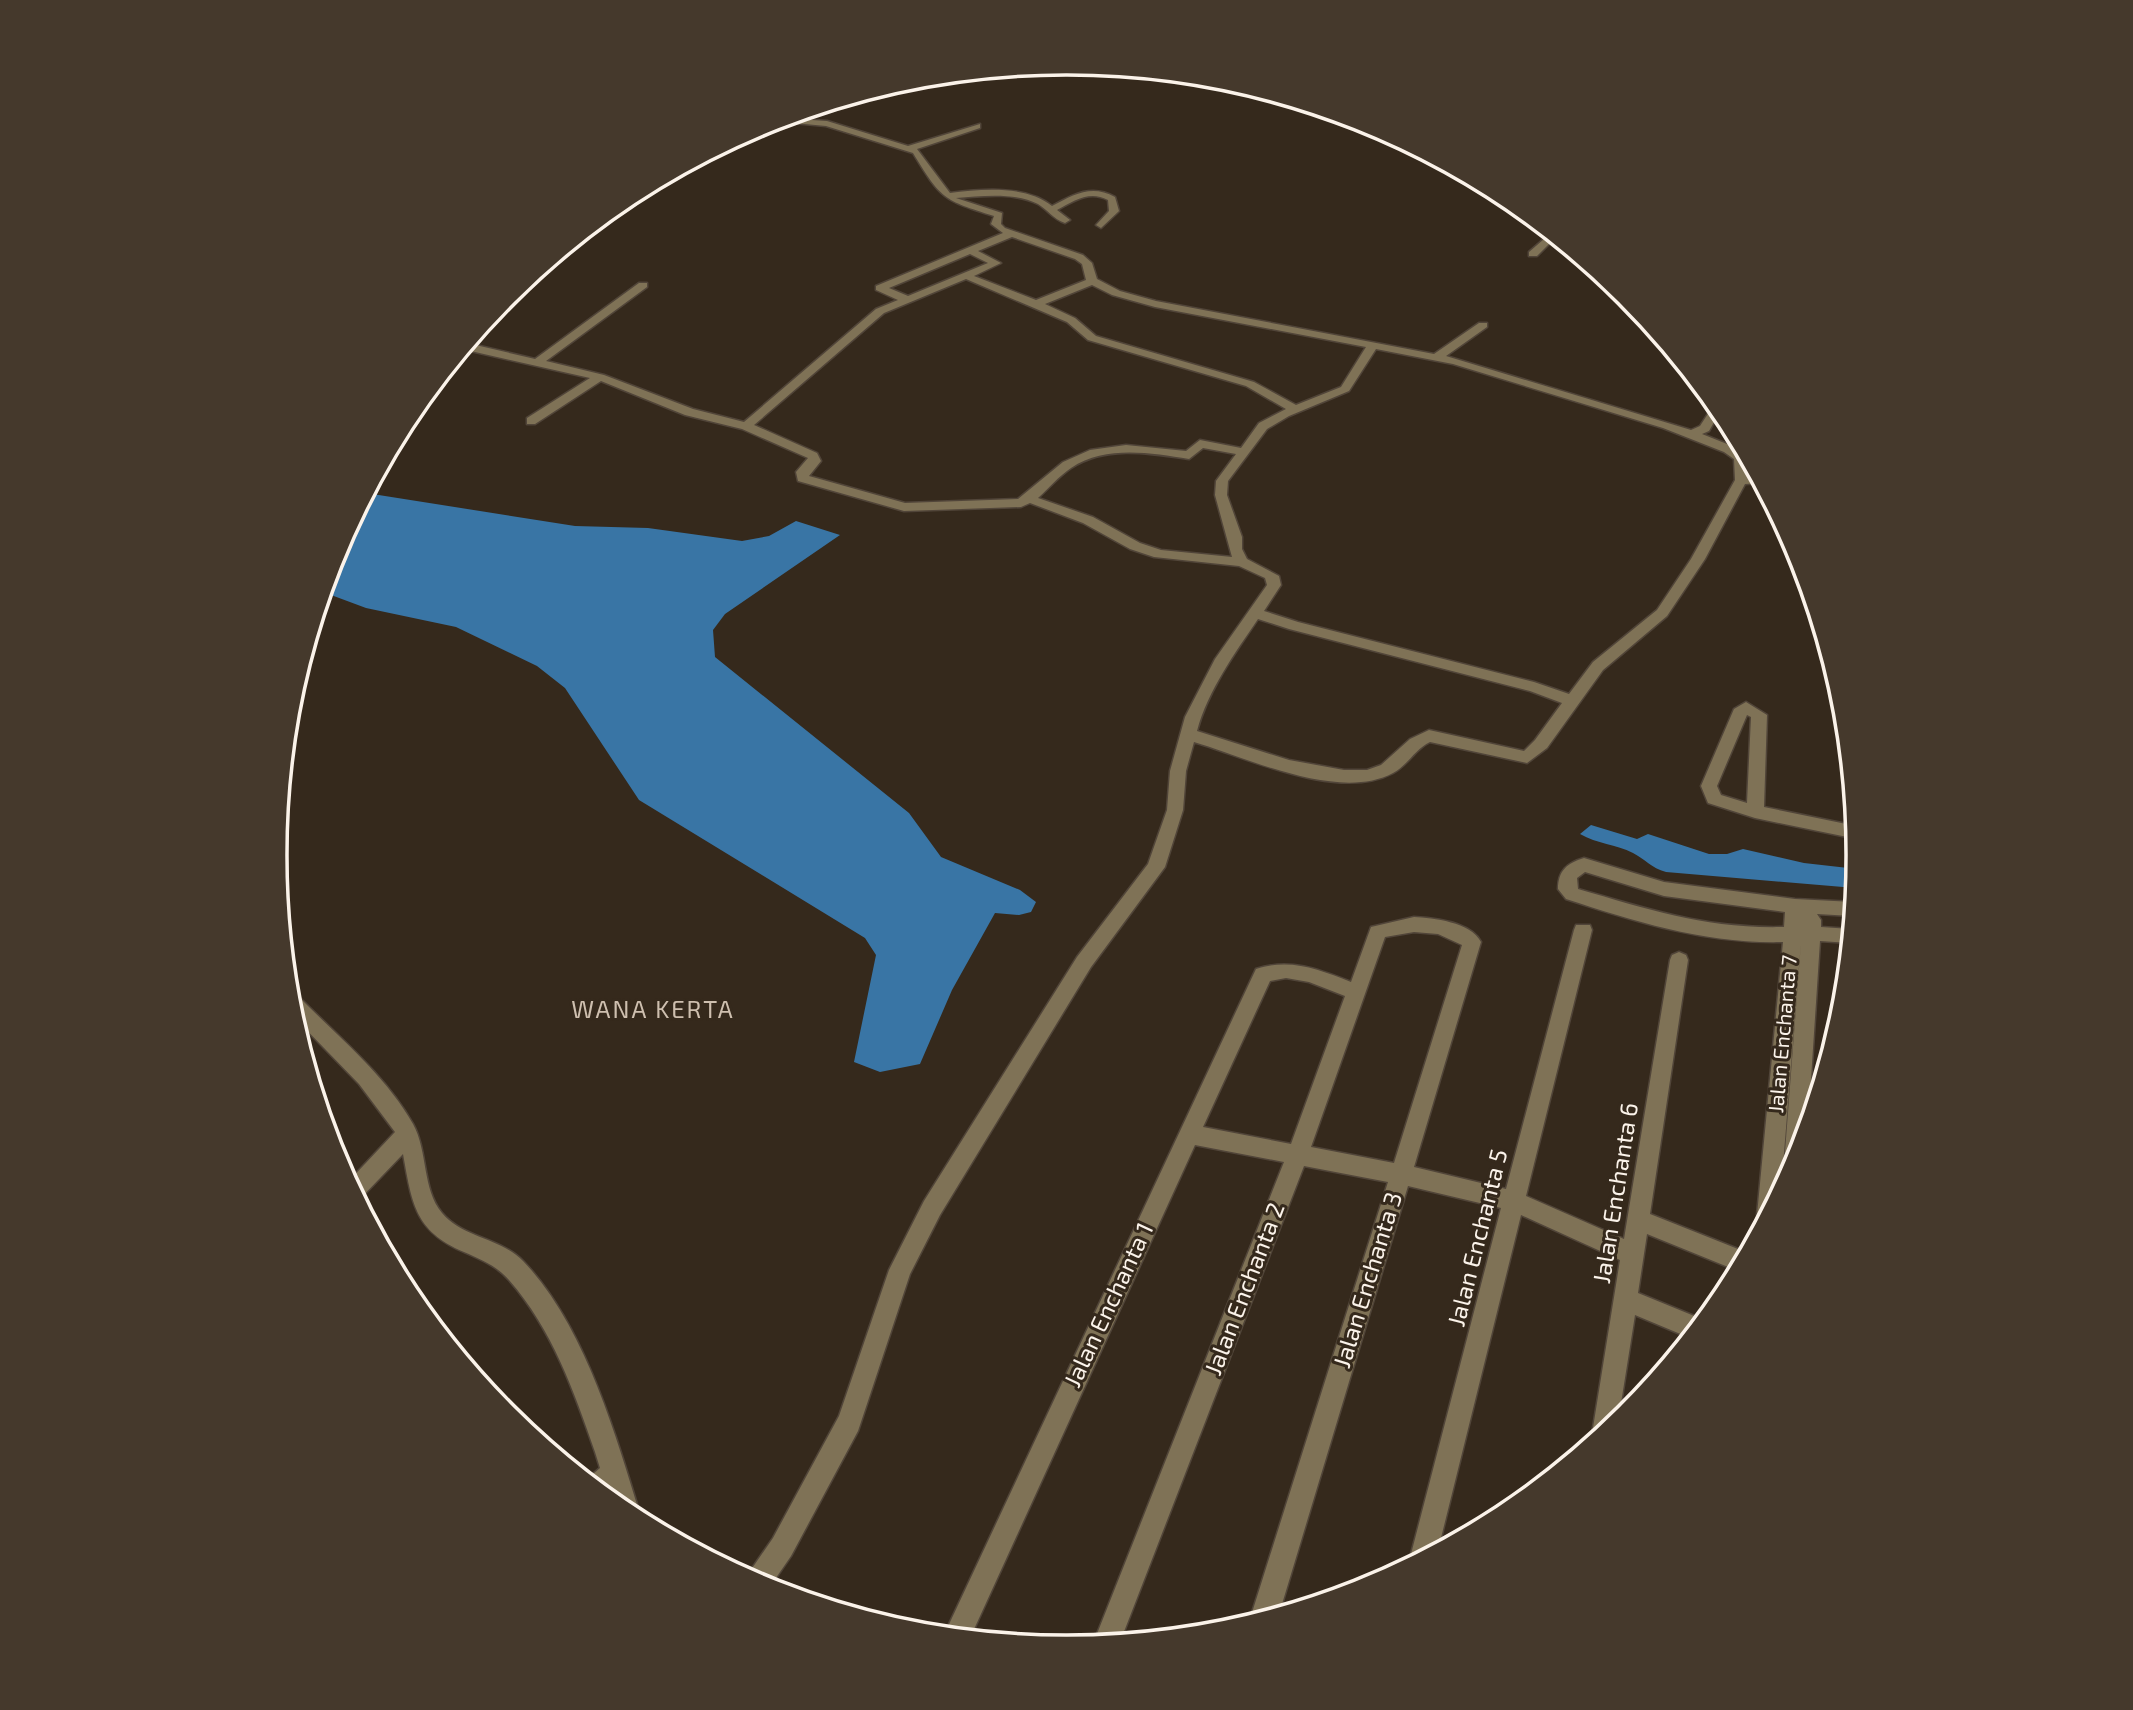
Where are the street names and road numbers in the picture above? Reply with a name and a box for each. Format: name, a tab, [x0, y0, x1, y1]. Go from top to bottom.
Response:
street label: Jalan Enchanta 7	[1762, 954, 1801, 1114]
street label: Jalan Enchanta 6	[1586, 1100, 1643, 1285]
street label: Jalan Enchanta 5	[1441, 1146, 1513, 1329]
street label: Jalan Enchanta 3	[1326, 1188, 1407, 1371]
street label: Jalan Enchanta 2	[1197, 1198, 1290, 1379]
street label: Jalan Enchanta 1	[1057, 1217, 1158, 1391]

